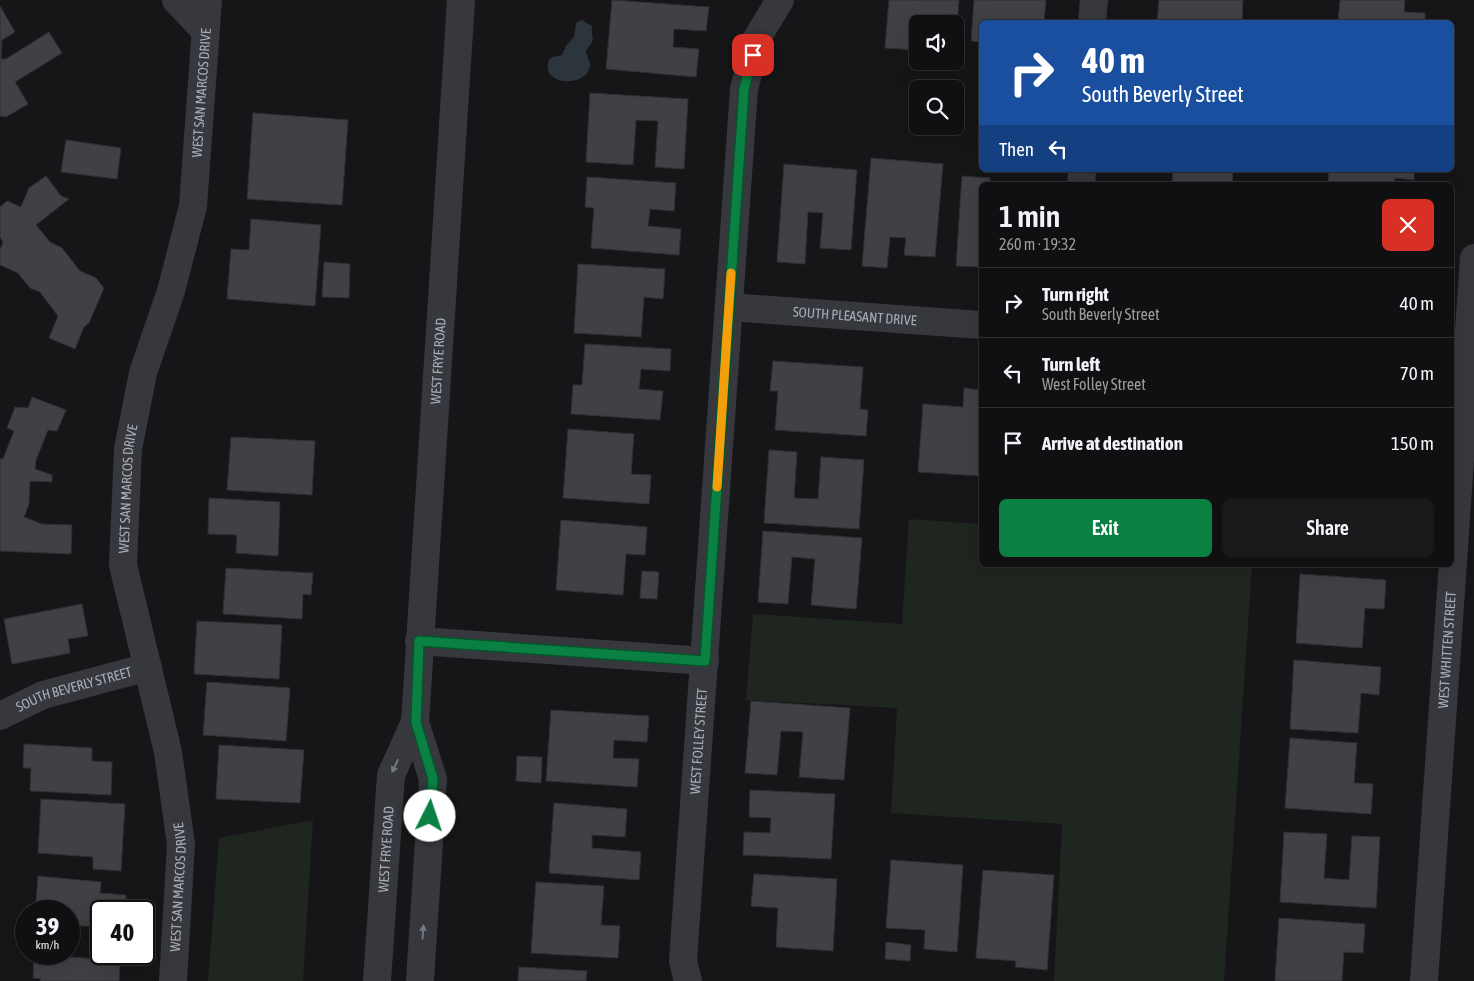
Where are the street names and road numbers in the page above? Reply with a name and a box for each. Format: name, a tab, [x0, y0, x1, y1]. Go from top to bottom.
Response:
street label: WEST SAN MARCOS DRIVE	[189, 28, 214, 158]
street label: SOUTH PLEASANT DRIVE	[792, 304, 917, 328]
street label: WEST FRYE ROAD	[427, 317, 449, 405]
street label: WEST SAN MARCOS DRIVE	[116, 423, 141, 554]
street label: WEST WHITTEN STREET	[1435, 591, 1459, 709]
street label: SOUTH BEVERLY STREET	[13, 664, 133, 715]
street label: WEST FOLLEY STREET	[687, 688, 710, 795]
street label: WEST FRYE ROAD	[375, 805, 397, 893]
street label: WEST SAN MARCOS DRIVE	[167, 822, 189, 952]

